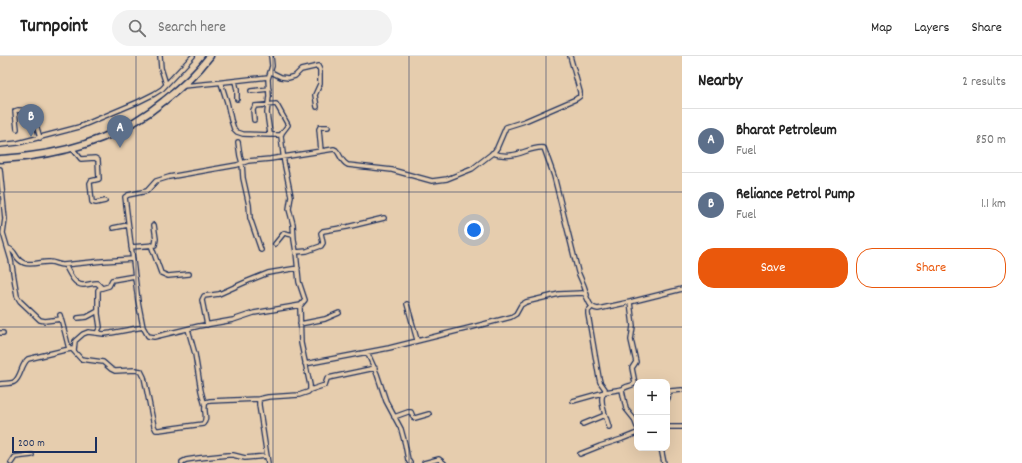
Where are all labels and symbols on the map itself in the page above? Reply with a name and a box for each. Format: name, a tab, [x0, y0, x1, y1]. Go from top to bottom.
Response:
pin: B	[18, 104, 44, 137]
pin: A	[107, 115, 133, 148]
your location	[464, 220, 484, 240]
scale bar	[12, 435, 97, 454]

